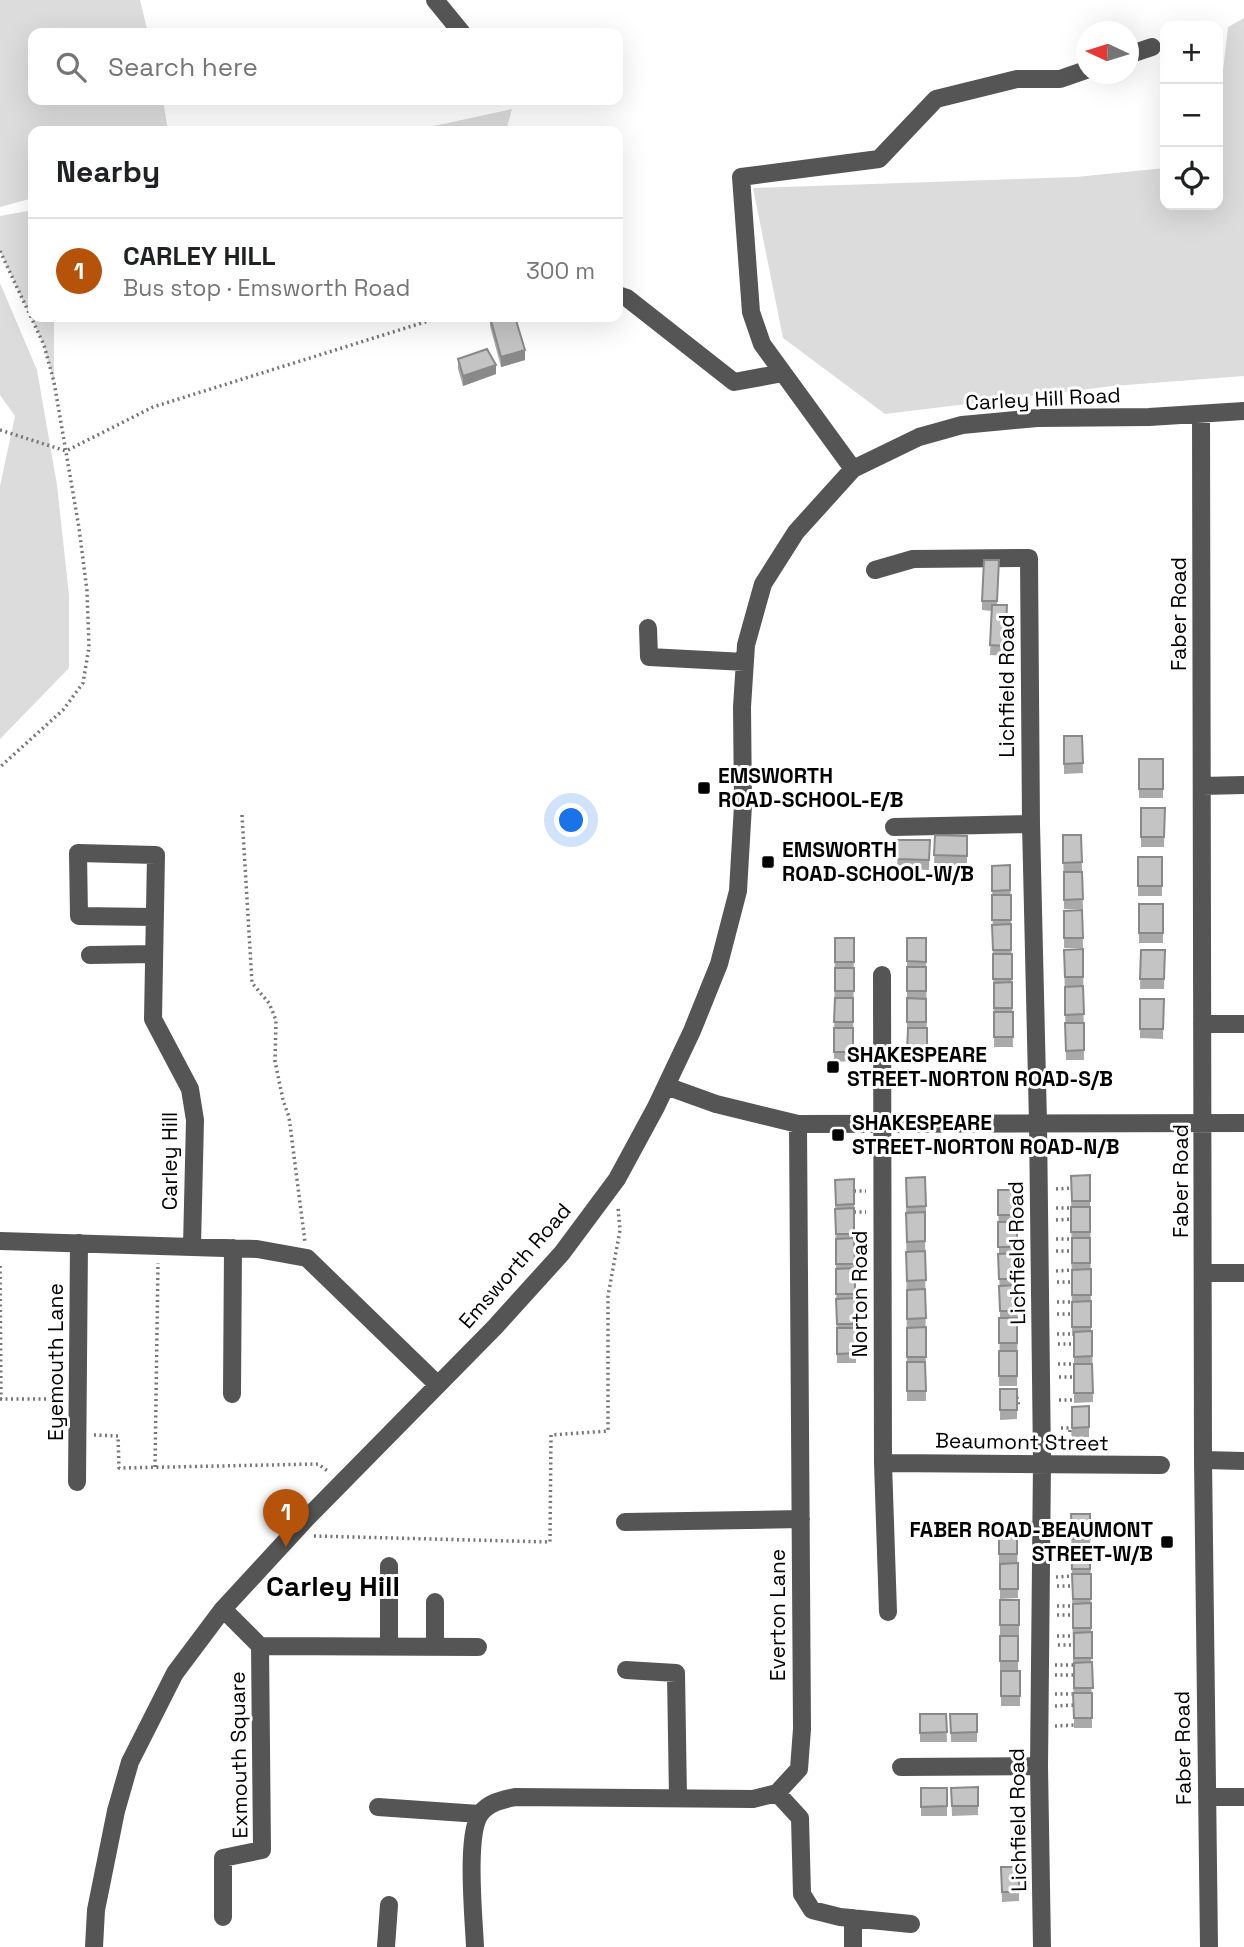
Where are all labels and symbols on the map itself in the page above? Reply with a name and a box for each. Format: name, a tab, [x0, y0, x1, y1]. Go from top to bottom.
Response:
north arrow	[1076, 21, 1139, 84]
street label: Carley Hill Road	[965, 381, 1121, 416]
street label: Faber Road	[1165, 557, 1192, 671]
street label: Lichfield Road	[993, 614, 1020, 758]
place label: EMSWORTH ROAD-SCHOOL-E/B	[718, 762, 904, 813]
marker: EMSWORTH ROAD-SCHOOL-E/B	[696, 780, 712, 796]
your location	[554, 803, 588, 837]
place label: EMSWORTH ROAD-SCHOOL-W/B	[782, 836, 974, 887]
marker: EMSWORTH ROAD-SCHOOL-W/B	[760, 854, 776, 870]
place label: SHAKESPEARE STREET-NORTON ROAD-S/B	[847, 1041, 1113, 1092]
marker: SHAKESPEARE STREET-NORTON ROAD-S/B	[825, 1059, 841, 1075]
place label: SHAKESPEARE STREET-NORTON ROAD-N/B	[852, 1109, 1120, 1160]
street label: Carley Hill	[156, 1112, 183, 1210]
street label: Faber Road	[1167, 1124, 1194, 1238]
marker: SHAKESPEARE STREET-NORTON ROAD-N/B	[830, 1127, 846, 1143]
street label: Lichfield Road	[1002, 1181, 1031, 1325]
street label: Emsworth Road	[453, 1197, 577, 1334]
street label: Norton Road	[846, 1231, 873, 1357]
street label: Eyemouth Lane	[42, 1283, 69, 1441]
street label: Beaumont Street	[935, 1426, 1109, 1457]
pin: 1	[263, 1489, 309, 1547]
place label: FABER ROAD-BEAUMONT STREET-W/B	[910, 1516, 1153, 1567]
marker: FABER ROAD-BEAUMONT STREET-W/B	[1159, 1534, 1175, 1550]
street label: Everton Lane	[764, 1549, 791, 1681]
district label: Carley Hill	[266, 1568, 400, 1604]
street label: Exmouth Square	[224, 1671, 253, 1839]
street label: Faber Road	[1168, 1691, 1197, 1805]
street label: Lichfield Road	[1003, 1748, 1032, 1892]

